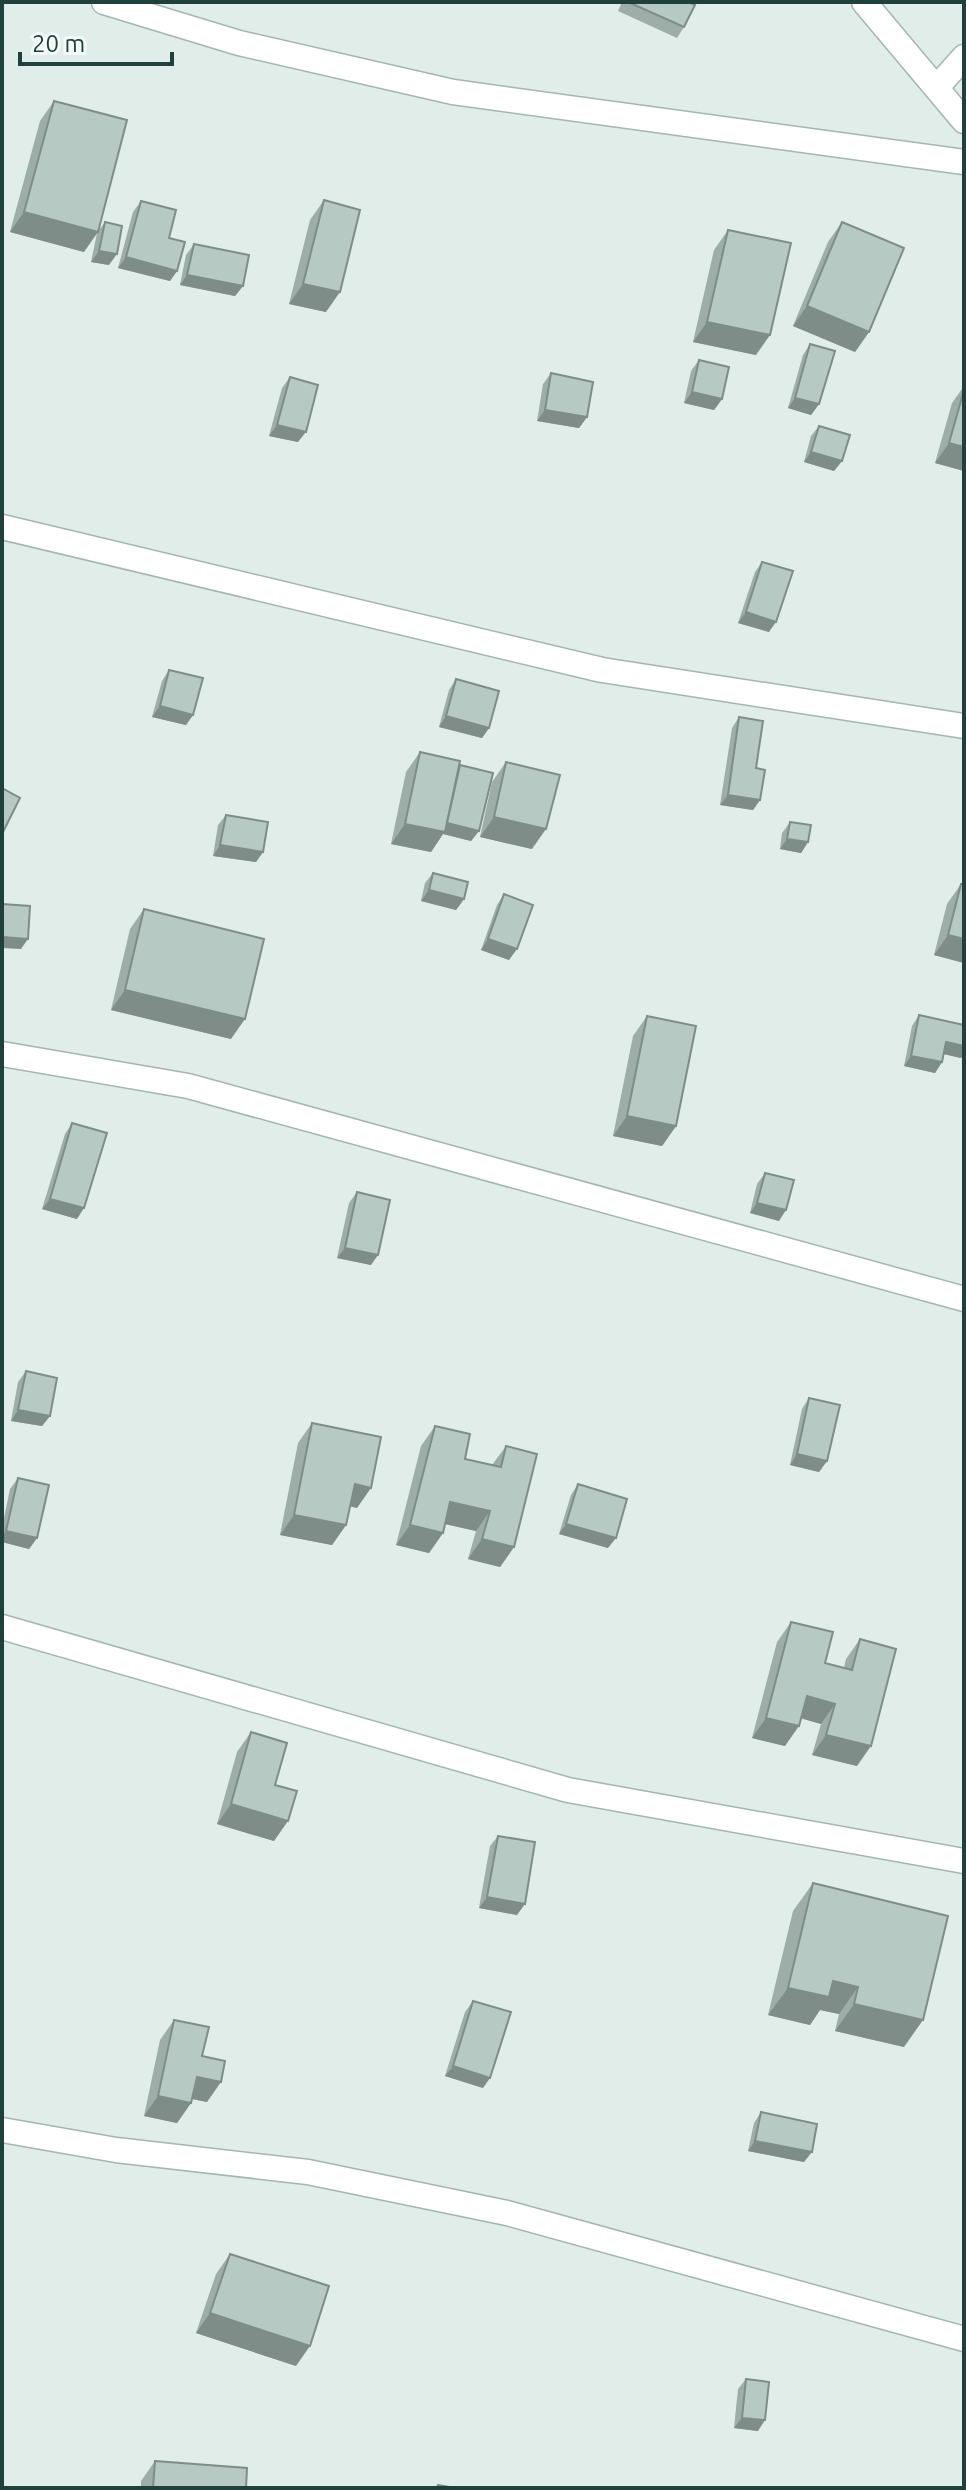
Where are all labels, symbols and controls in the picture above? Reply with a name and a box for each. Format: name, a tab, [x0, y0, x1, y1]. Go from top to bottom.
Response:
scale bar	[20, 16, 172, 66]
text: 20 m	[32, 30, 85, 57]

